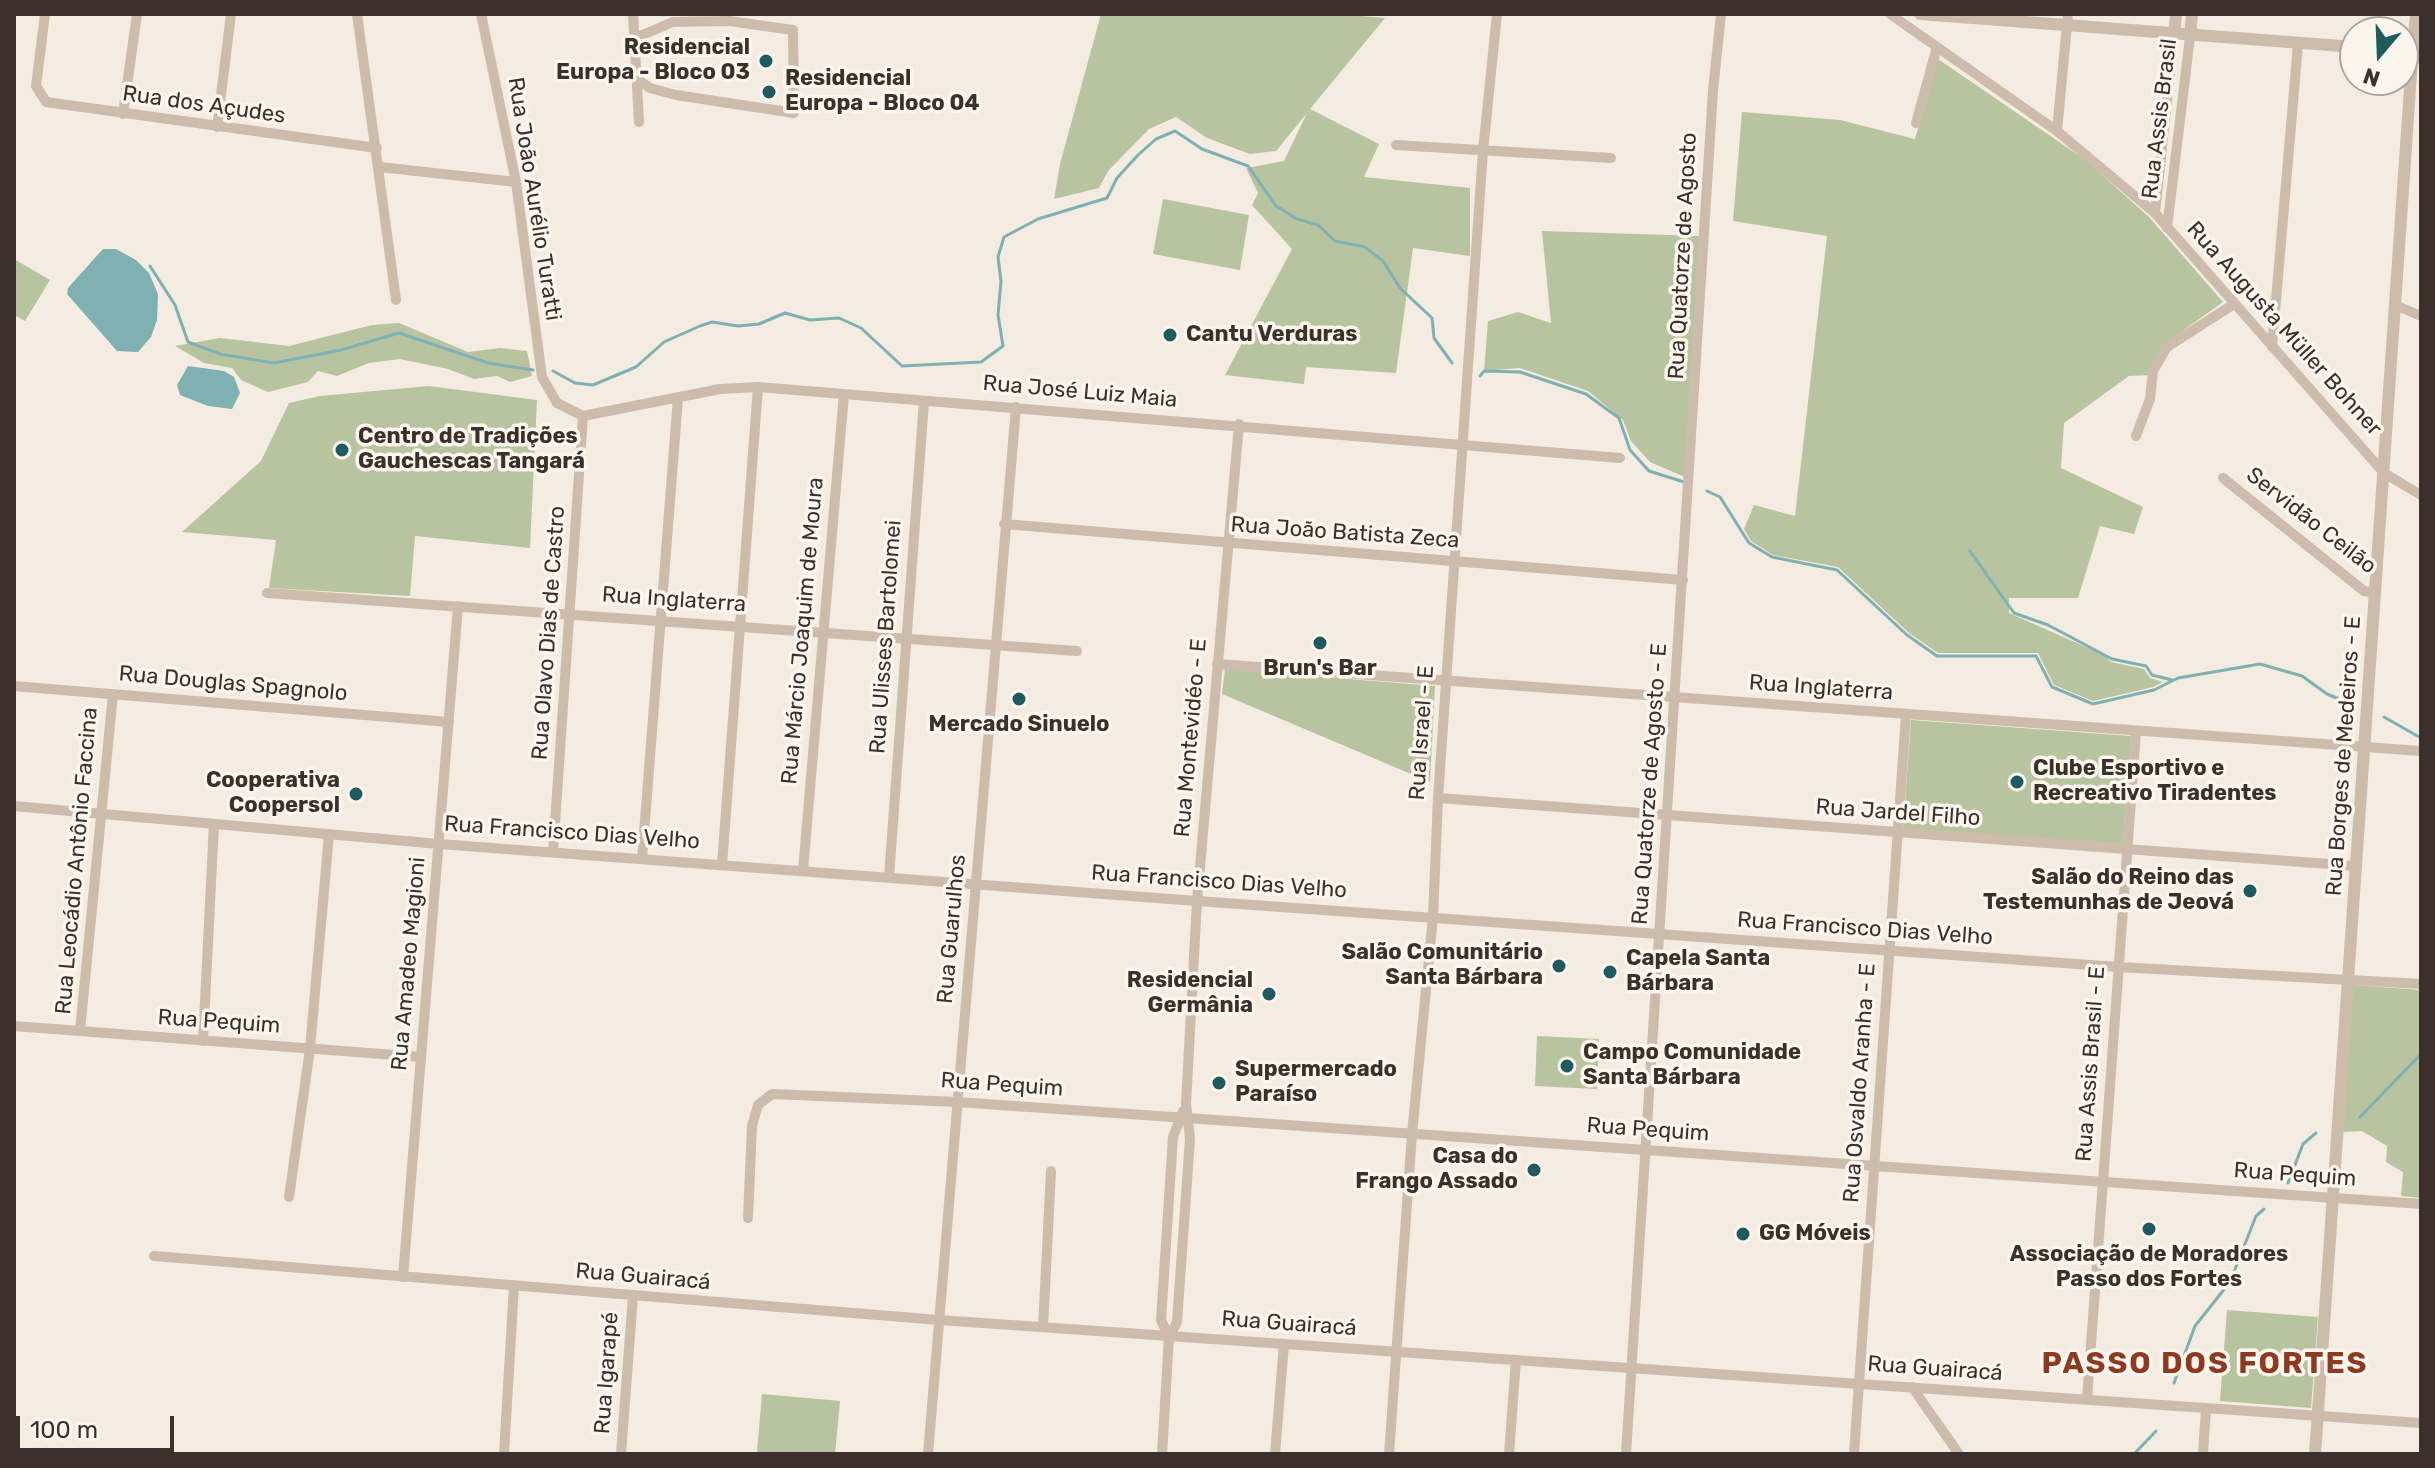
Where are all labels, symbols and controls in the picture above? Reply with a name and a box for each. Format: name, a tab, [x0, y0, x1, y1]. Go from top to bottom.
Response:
north arrow	[2339, 16, 2419, 96]
place label: Residencial Europa - Bloco 03	[556, 35, 750, 86]
street label: Rua Assis Brasil	[2137, 37, 2183, 201]
marker: Residencial Europa - Bloco 03	[757, 52, 775, 70]
text: N	[2360, 62, 2384, 93]
place label: Residencial Europa - Bloco 04	[785, 66, 979, 118]
street label: Rua João Aurélio Turatti	[502, 76, 566, 322]
street label: Rua dos Açudes	[121, 81, 287, 129]
marker: Residencial Europa - Bloco 04	[760, 83, 778, 101]
street label: Rua Quatorze de Agosto	[1663, 132, 1703, 380]
street label: Rua Augusta Müller Bohner	[2181, 217, 2387, 441]
place label: Cantu Verduras	[1186, 322, 1357, 348]
marker: Cantu Verduras	[1161, 326, 1179, 344]
street label: Rua José Luiz Maia	[982, 370, 1178, 414]
place label: Centro de Tradições Gauchescas Tangará	[358, 424, 585, 476]
marker: Centro de Tradições Gauchescas Tangará	[333, 441, 351, 459]
street label: Servidão Ceilão	[2241, 462, 2381, 580]
street label: Rua Márcio Joaquim de Moura	[776, 476, 830, 786]
street label: Rua Olavo Dias de Castro	[527, 505, 571, 761]
street label: Rua João Batista Zeca	[1230, 512, 1460, 554]
street label: Rua Ulisses Bartolomei	[865, 519, 907, 755]
street label: Rua Inglaterra	[601, 582, 747, 618]
street label: Rua Borges de Medeiros - E	[2321, 615, 2367, 897]
marker: Brun's Bar	[1311, 634, 1329, 652]
street label: Rua Montevidéo - E	[1169, 638, 1213, 838]
street label: Rua Quatorze de Agosto - E	[1627, 642, 1673, 926]
place label: Brun's Bar	[1263, 656, 1377, 682]
street label: Rua Douglas Spagnolo	[118, 661, 348, 707]
street label: Rua Israel - E	[1404, 665, 1440, 801]
street label: Rua Inglaterra	[1748, 670, 1894, 706]
marker: Mercado Sinuelo	[1010, 690, 1028, 708]
street label: Rua Leocádio Antônio Faccina	[50, 706, 104, 1016]
place label: Mercado Sinuelo	[928, 712, 1110, 738]
place label: Clube Esportivo e Recreativo Tiradentes	[2033, 756, 2276, 808]
place label: Cooperativa Coopersol	[206, 768, 340, 820]
marker: Clube Esportivo e Recreativo Tiradentes	[2008, 773, 2026, 791]
marker: Cooperativa Coopersol	[347, 785, 365, 803]
street label: Rua Jardel Filho	[1815, 794, 1981, 832]
street label: Rua Francisco Dias Velho	[443, 811, 701, 855]
street label: Rua Guarulhos	[932, 853, 972, 1005]
street label: Rua Amadeo Magioni	[387, 856, 431, 1072]
street label: Rua Francisco Dias Velho	[1090, 860, 1348, 904]
place label: Salão do Reino das Testemunhas de Jeová	[1983, 865, 2234, 916]
marker: Salão do Reino das Testemunhas de Jeová	[2241, 882, 2259, 900]
street label: Rua Francisco Dias Velho	[1736, 907, 1994, 951]
place label: Salão Comunitário Santa Bárbara	[1341, 940, 1543, 992]
place label: Capela Santa Bárbara	[1626, 946, 1770, 998]
marker: Salão Comunitário Santa Bárbara	[1550, 957, 1568, 975]
street label: Rua Osvaldo Aranha - E	[1838, 962, 1882, 1204]
marker: Capela Santa Bárbara	[1601, 963, 1619, 981]
street label: Rua Assis Brasil - E	[2071, 965, 2111, 1163]
place label: Residencial Germânia	[1127, 968, 1253, 1020]
marker: Residencial Germânia	[1260, 985, 1278, 1003]
street label: Rua Pequim	[157, 1005, 281, 1039]
place label: Campo Comunidade Santa Bárbara	[1583, 1040, 1801, 1092]
place label: Supermercado Paraíso	[1235, 1057, 1397, 1108]
marker: Campo Comunidade Santa Bárbara	[1558, 1057, 1576, 1075]
street label: Rua Pequim	[940, 1068, 1064, 1102]
marker: Supermercado Paraíso	[1210, 1074, 1228, 1092]
street label: Rua Pequim	[1586, 1113, 1710, 1147]
place label: Casa do Frango Assado	[1355, 1144, 1518, 1196]
street label: Rua Pequim	[2233, 1158, 2357, 1192]
marker: Casa do Frango Assado	[1525, 1161, 1543, 1179]
marker: Associação de Moradores Passo dos Fortes	[2140, 1220, 2158, 1238]
place label: GG Móveis	[1759, 1221, 1871, 1247]
marker: GG Móveis	[1734, 1225, 1752, 1243]
place label: Associação de Moradores Passo dos Fortes	[2010, 1242, 2288, 1294]
street label: Rua Guairacá	[574, 1258, 712, 1296]
street label: Rua Guairacá	[1220, 1306, 1358, 1342]
street label: Rua Igarapé	[590, 1311, 624, 1435]
district label: PASSO DOS FORTES	[2042, 1346, 2368, 1382]
street label: Rua Guairacá	[1866, 1351, 2004, 1387]
scale bar	[20, 1400, 178, 1450]
text: 100 m	[30, 1416, 98, 1444]

